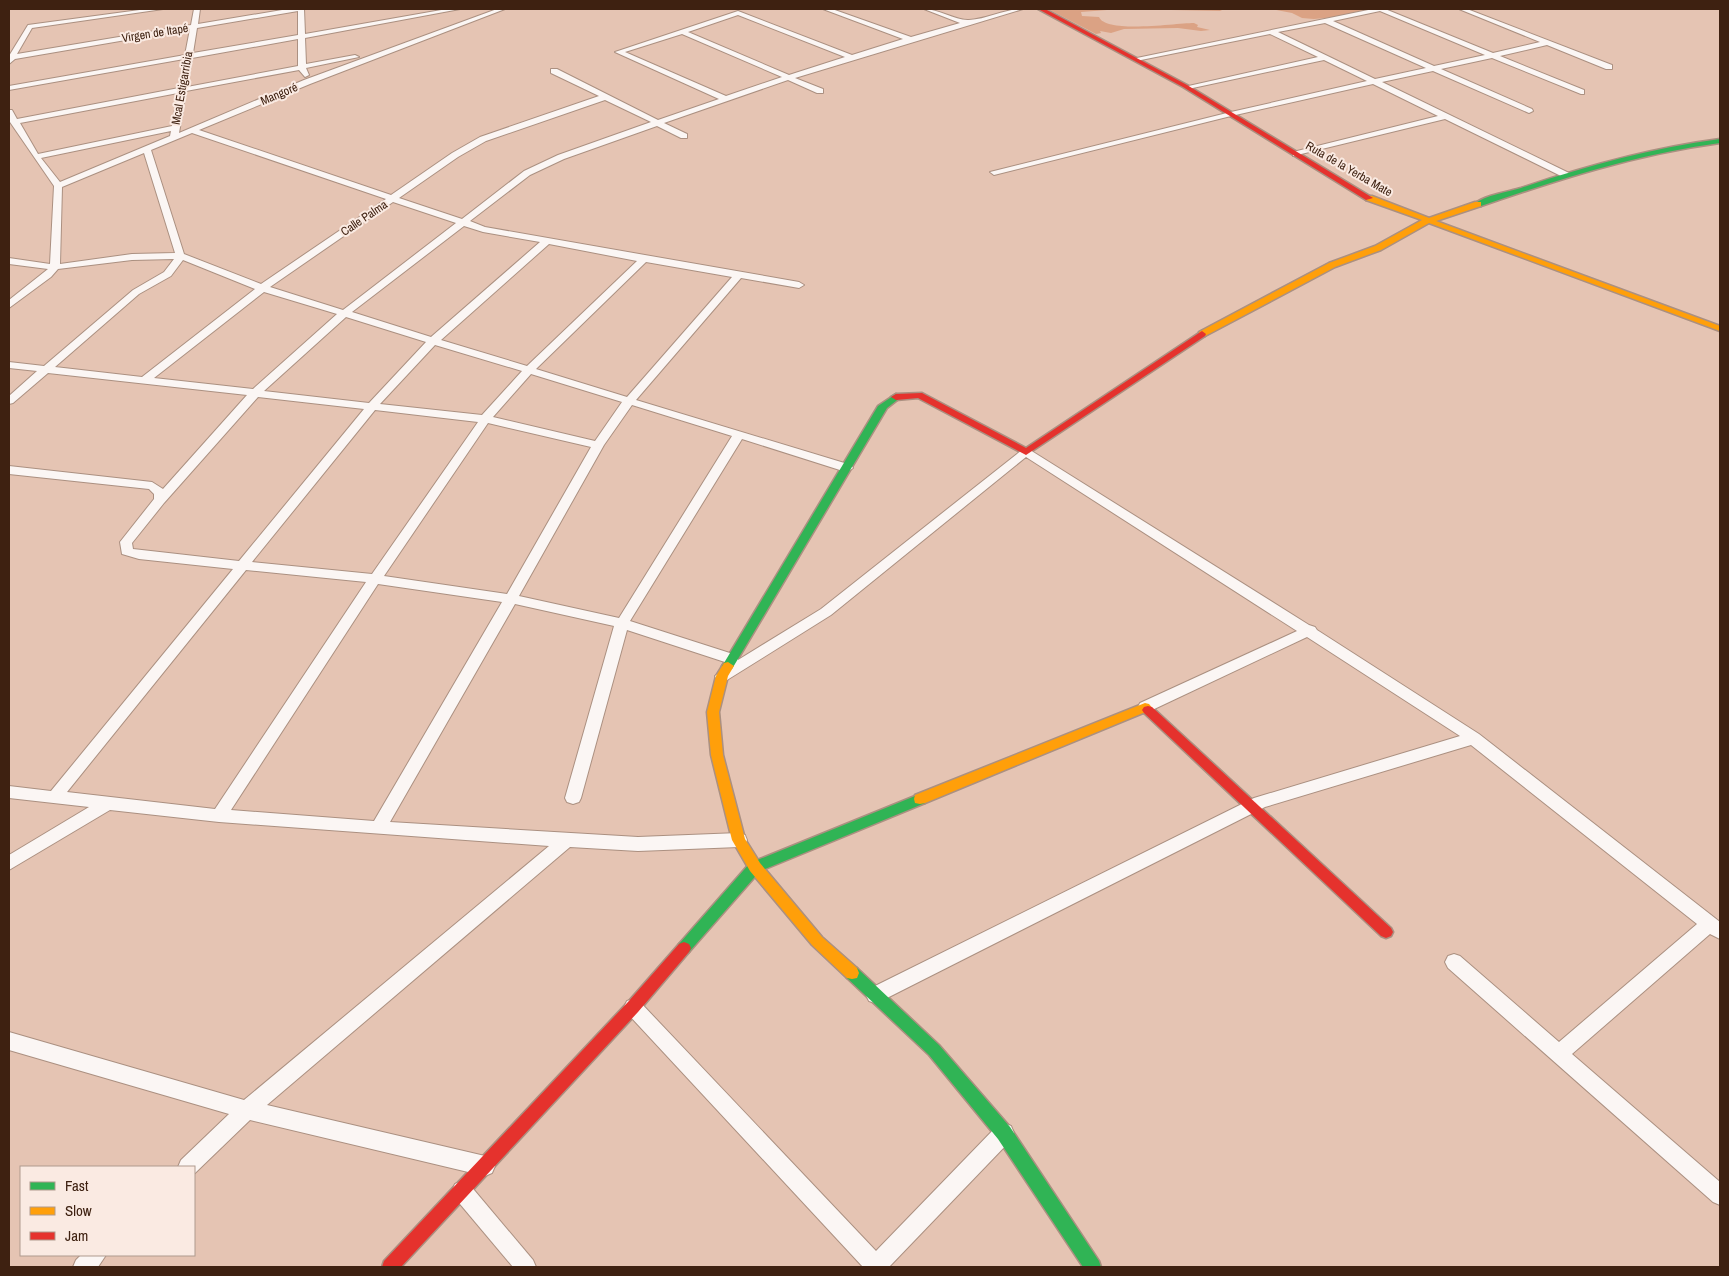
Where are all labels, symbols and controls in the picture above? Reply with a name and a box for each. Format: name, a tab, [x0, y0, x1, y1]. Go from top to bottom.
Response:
street label: Virgen de Itapé	[121, 20, 189, 46]
street label: Mcal Estigarribia	[168, 49, 196, 126]
street label: Mangoré	[258, 79, 300, 109]
street label: Ruta de la Yerba Mate	[1303, 138, 1395, 200]
street label: Calle Palma	[338, 196, 391, 239]
legend	[20, 1166, 195, 1256]
text: Fast	[65, 1175, 89, 1196]
text: Slow	[65, 1200, 92, 1221]
text: Jam	[65, 1225, 88, 1246]

